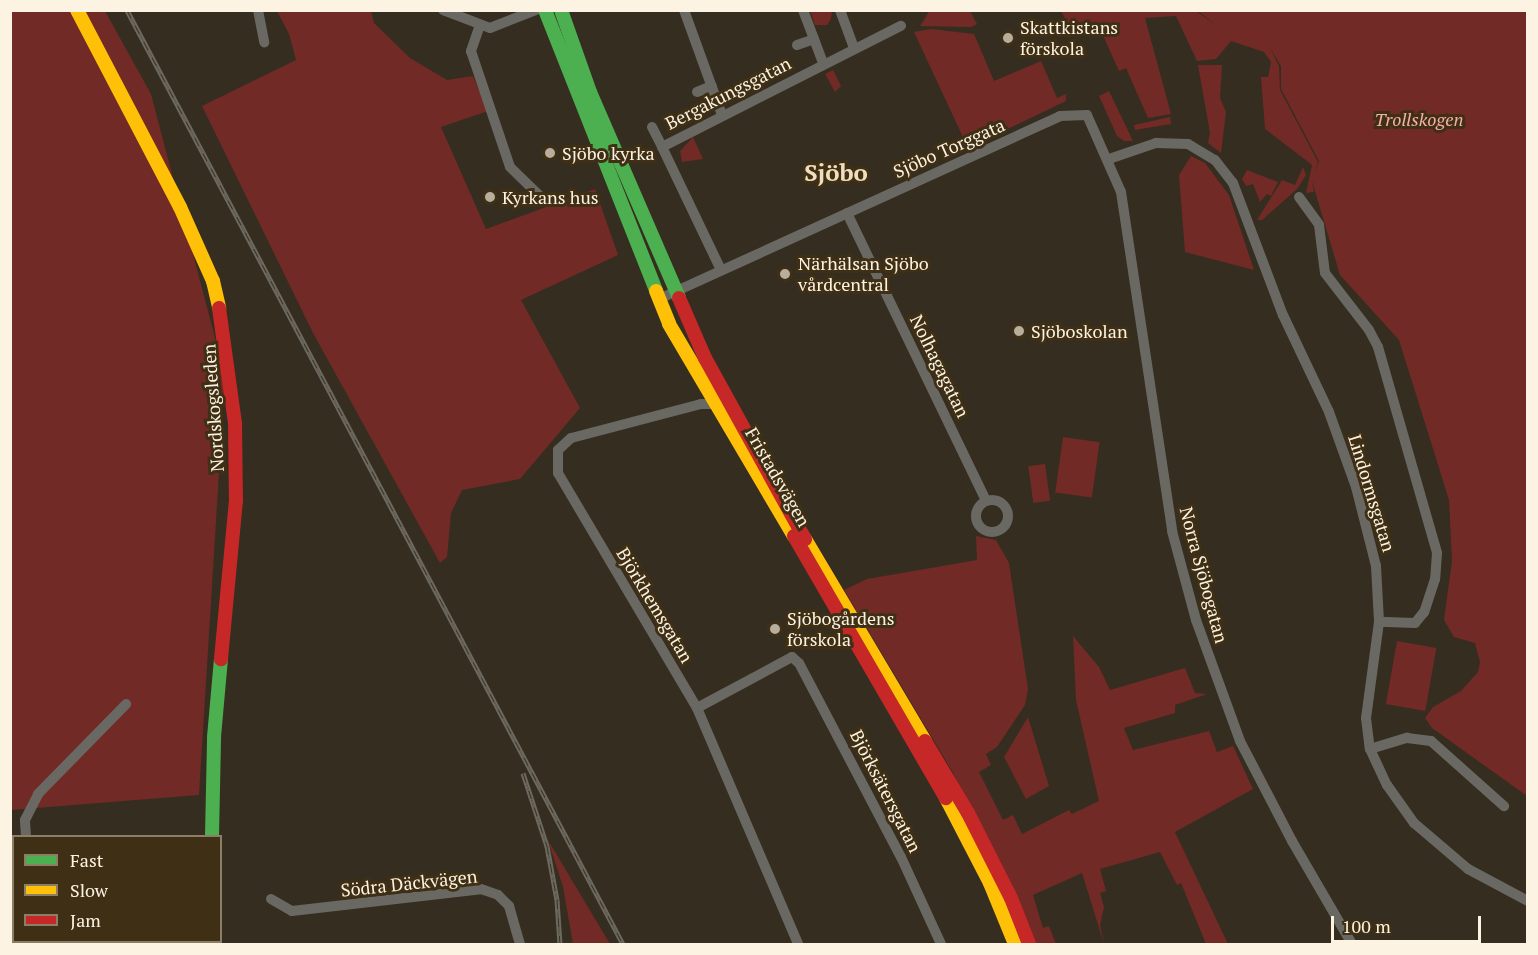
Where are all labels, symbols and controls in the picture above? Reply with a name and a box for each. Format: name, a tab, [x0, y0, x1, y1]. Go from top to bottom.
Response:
place label: Skattkistans förskola	[1020, 17, 1118, 60]
marker: Skattkistans förskola	[1001, 31, 1015, 45]
street label: Bergakungsgatan	[662, 52, 794, 134]
park label: Trollskogen	[1375, 108, 1463, 130]
street label: Sjöbo Torggata	[890, 114, 1008, 182]
place label: Sjöbo kyrka	[562, 142, 655, 164]
marker: Sjöbo kyrka	[543, 146, 557, 160]
district label: Sjöbo	[804, 159, 868, 187]
place label: Kyrkans hus	[502, 186, 599, 208]
marker: Kyrkans hus	[483, 190, 497, 204]
place label: Närhälsan Sjöbo vårdcentral	[798, 253, 929, 296]
marker: Närhälsan Sjöbo vårdcentral	[776, 265, 794, 283]
street label: Nolhagagatan	[906, 311, 974, 421]
place label: Sjöboskolan	[1031, 320, 1128, 342]
marker: Sjöboskolan	[1012, 324, 1026, 338]
street label: Nordskogsleden	[198, 343, 228, 473]
street label: Fristadsvägen	[741, 424, 815, 530]
street label: Lindormsgatan	[1344, 432, 1400, 554]
street label: Norra Sjöbogatan	[1175, 505, 1233, 645]
street label: Björkhemsgatan	[612, 544, 698, 666]
place label: Sjöbogårdens förskola	[787, 608, 895, 650]
marker: Sjöbogårdens förskola	[768, 622, 782, 636]
street label: Björksätersgatan	[846, 726, 926, 856]
legend	[12, 835, 222, 943]
text: Fast	[70, 848, 103, 872]
street label: Södra Däckvägen	[340, 865, 478, 901]
text: Slow	[70, 878, 108, 902]
scale bar	[1334, 904, 1484, 942]
text: Jam	[70, 908, 101, 932]
text: 100 m	[1342, 914, 1391, 938]

